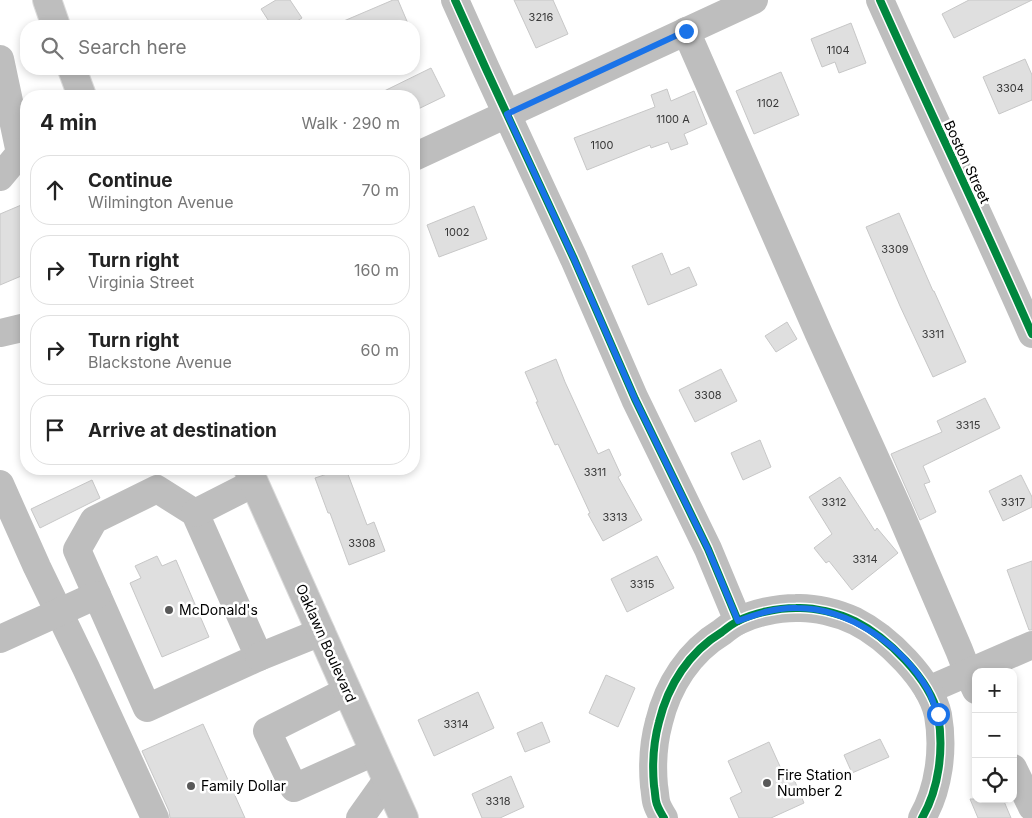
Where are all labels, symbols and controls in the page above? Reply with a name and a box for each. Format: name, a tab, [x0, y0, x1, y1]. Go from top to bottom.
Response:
house number: 3216	[529, 10, 554, 24]
search box	[20, 20, 420, 75]
route end	[675, 20, 698, 43]
icon: search	[38, 34, 66, 62]
text: Search here	[78, 36, 187, 59]
house number: 1104	[827, 43, 850, 57]
house number: 3304	[996, 81, 1024, 95]
house number: 1102	[757, 96, 779, 110]
text: 4 min	[40, 110, 97, 135]
house number: 1100 A	[656, 112, 690, 126]
text: Walk · 290 m	[302, 113, 400, 133]
street label: Boston Street	[941, 118, 994, 206]
house number: 1100	[591, 138, 613, 152]
text: Continue	[88, 169, 173, 192]
icon: ahead	[41, 176, 69, 204]
text: 70 m	[362, 180, 399, 200]
text: Wilmington Avenue	[88, 192, 234, 212]
house number: 1002	[444, 225, 470, 239]
house number: 3309	[881, 242, 909, 256]
text: Turn right	[88, 249, 179, 272]
icon: right	[41, 256, 69, 284]
text: 160 m	[354, 260, 399, 280]
text: Virginia Street	[88, 272, 194, 292]
house number: 3311	[922, 327, 944, 341]
text: Turn right	[88, 329, 179, 352]
icon: right	[41, 336, 69, 364]
text: 60 m	[360, 340, 399, 360]
text: Blackstone Avenue	[88, 352, 232, 372]
house number: 3308	[694, 388, 722, 402]
icon: arrive	[41, 416, 69, 444]
house number: 3315	[956, 418, 981, 432]
text: Arrive at destination	[88, 419, 277, 442]
house number: 3311	[584, 465, 606, 479]
house number: 3312	[822, 495, 846, 509]
house number: 3317	[1001, 495, 1025, 509]
house number: 3313	[603, 510, 628, 524]
house number: 3308	[348, 536, 376, 550]
house number: 3314	[852, 552, 878, 566]
house number: 3315	[630, 577, 655, 591]
street label: Oaklawn Boulevard	[293, 581, 360, 705]
place label: McDonald's	[179, 601, 258, 618]
marker: McDonald's	[163, 604, 175, 616]
map controls	[972, 668, 1017, 803]
button: +	[972, 668, 1017, 713]
route start	[927, 703, 950, 726]
button: −	[972, 713, 1017, 758]
house number: 3314	[443, 717, 469, 731]
button: locate	[972, 758, 1017, 803]
place label: Fire Station Number 2	[777, 766, 852, 799]
place label: Family Dollar	[201, 777, 286, 794]
marker: Fire Station Number 2	[761, 777, 773, 789]
marker: Family Dollar	[185, 780, 197, 792]
house number: 3318	[486, 794, 511, 808]

